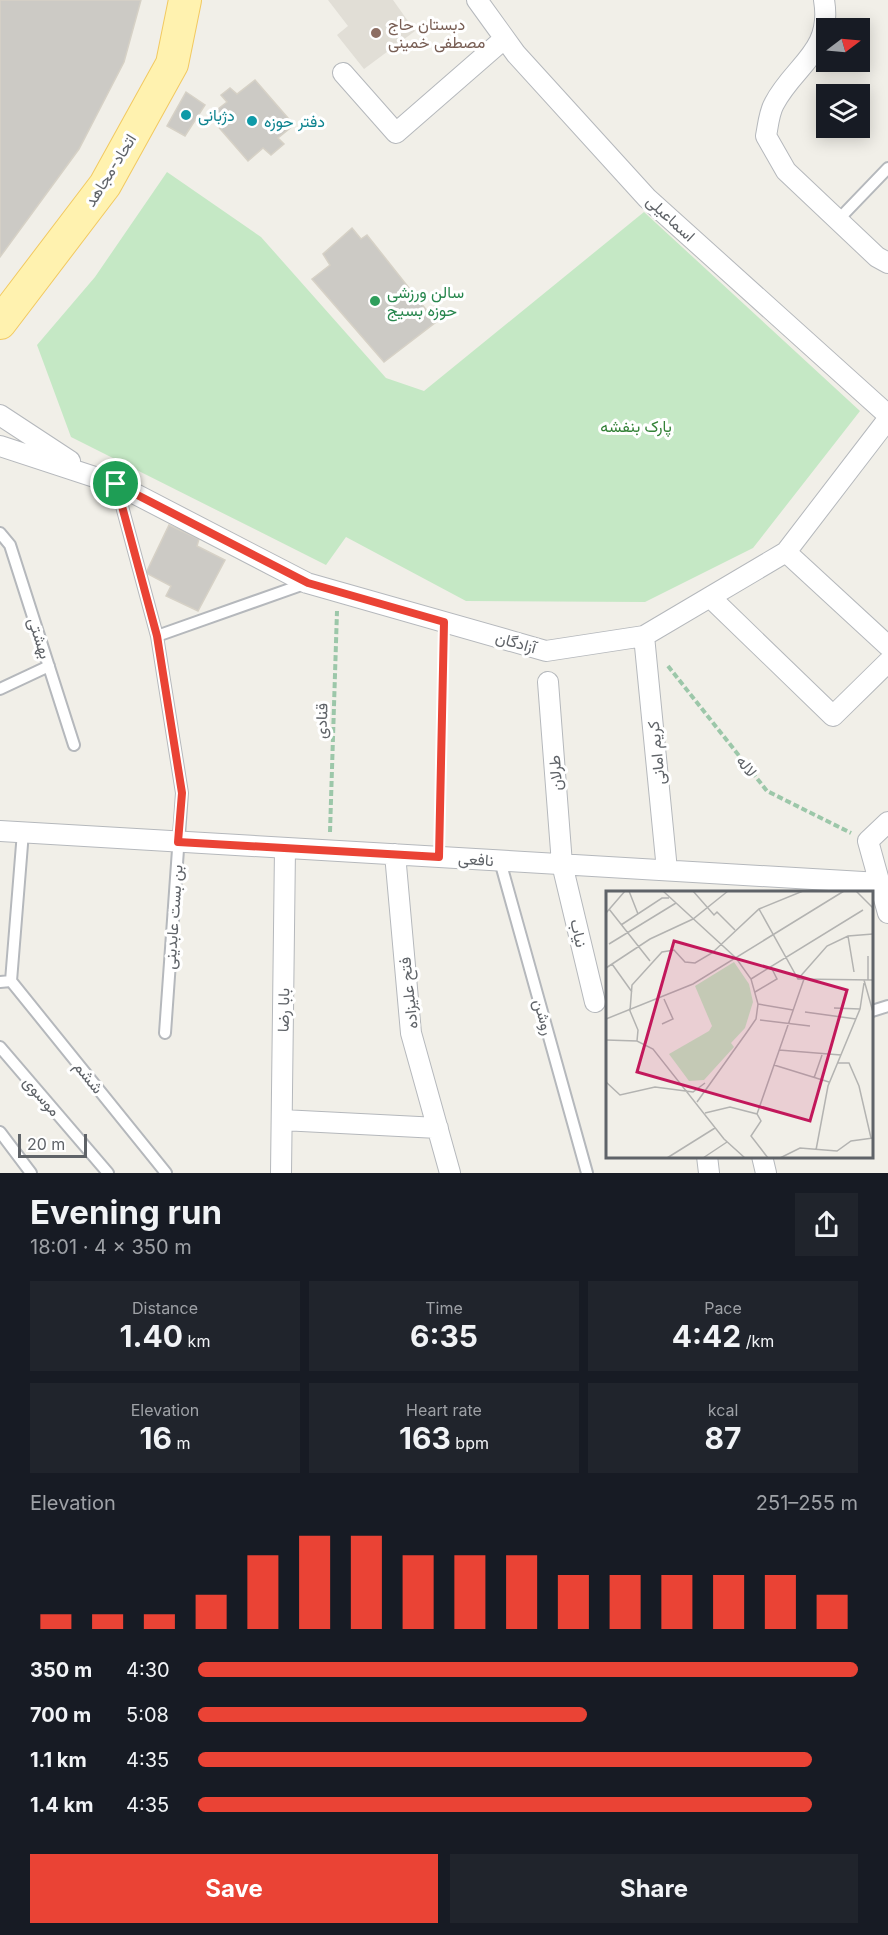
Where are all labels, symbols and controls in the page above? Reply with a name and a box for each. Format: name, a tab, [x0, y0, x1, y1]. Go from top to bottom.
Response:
place label: دبستان حاج مصطفی خمینی	[388, 14, 485, 53]
north arrow	[816, 18, 870, 72]
map controls	[816, 18, 870, 138]
marker: دبستان حاج مصطفی خمینی	[369, 26, 383, 40]
button: layers	[816, 84, 870, 138]
place label: دژبانی	[198, 105, 235, 126]
marker: دژبانی	[179, 108, 193, 122]
place label: دفتر حوزه	[264, 111, 325, 132]
marker: دفتر حوزه	[245, 114, 259, 128]
street label: اتحاد-مجاهد	[80, 130, 140, 210]
street label: اسماعیلی	[642, 190, 700, 246]
place label: سالن ورزشی حوزه بسیج	[387, 282, 464, 322]
marker: سالن ورزشی حوزه بسیج	[368, 294, 382, 308]
park label: پارک بنفشه	[600, 416, 672, 438]
pin	[90, 458, 141, 509]
icon: arrive	[99, 467, 132, 500]
street label: بهشتی	[23, 615, 56, 662]
street label: آزادگان	[493, 627, 540, 659]
street label: قنادی	[310, 703, 333, 739]
street label: کریم امانی	[643, 720, 670, 786]
street label: لاله	[732, 751, 762, 781]
street label: طرلان	[544, 755, 567, 791]
street label: نافعی	[457, 848, 494, 871]
street label: بن بست عابدینی	[159, 864, 188, 970]
inset map	[606, 891, 873, 1158]
street label: نیاب	[566, 917, 592, 949]
street label: فتح علیزاده	[394, 956, 424, 1030]
street label: بابا رضا	[273, 988, 294, 1032]
street label: روشن	[528, 997, 559, 1038]
street label: ششم	[69, 1057, 108, 1098]
street label: موسوی	[18, 1072, 65, 1121]
scale bar	[18, 1131, 87, 1158]
text: 20 m	[27, 1134, 65, 1154]
text: Evening run	[30, 1192, 222, 1232]
button: share	[795, 1193, 858, 1256]
text: 18:01 · 4 × 350 m	[30, 1235, 192, 1259]
text: Distance	[132, 1298, 198, 1318]
text: Time	[425, 1298, 463, 1318]
text: Pace	[704, 1298, 742, 1318]
text: 1.40	[120, 1318, 183, 1354]
text: 6:35	[410, 1318, 478, 1354]
text: 4:42	[672, 1318, 741, 1354]
text: km	[183, 1331, 210, 1351]
text: /km	[741, 1331, 774, 1351]
text: Elevation	[131, 1400, 199, 1420]
text: Heart rate	[406, 1400, 482, 1420]
text: kcal	[708, 1400, 738, 1420]
text: 16	[140, 1420, 172, 1456]
text: 163	[399, 1420, 451, 1456]
text: 87	[705, 1420, 741, 1456]
text: m	[172, 1433, 190, 1453]
text: bpm	[451, 1433, 489, 1453]
text: Elevation	[30, 1491, 116, 1515]
text: 251–255 m	[756, 1491, 858, 1515]
text: 350 m	[30, 1658, 92, 1682]
text: 4:30	[126, 1658, 170, 1682]
text: 700 m	[30, 1703, 91, 1727]
text: 5:08	[126, 1703, 169, 1727]
text: 1.1 km	[30, 1748, 87, 1772]
text: 4:35	[126, 1748, 169, 1772]
text: 1.4 km	[30, 1793, 93, 1817]
text: 4:35	[126, 1793, 169, 1817]
button: Save	[30, 1854, 438, 1923]
button: Share	[450, 1854, 858, 1923]

